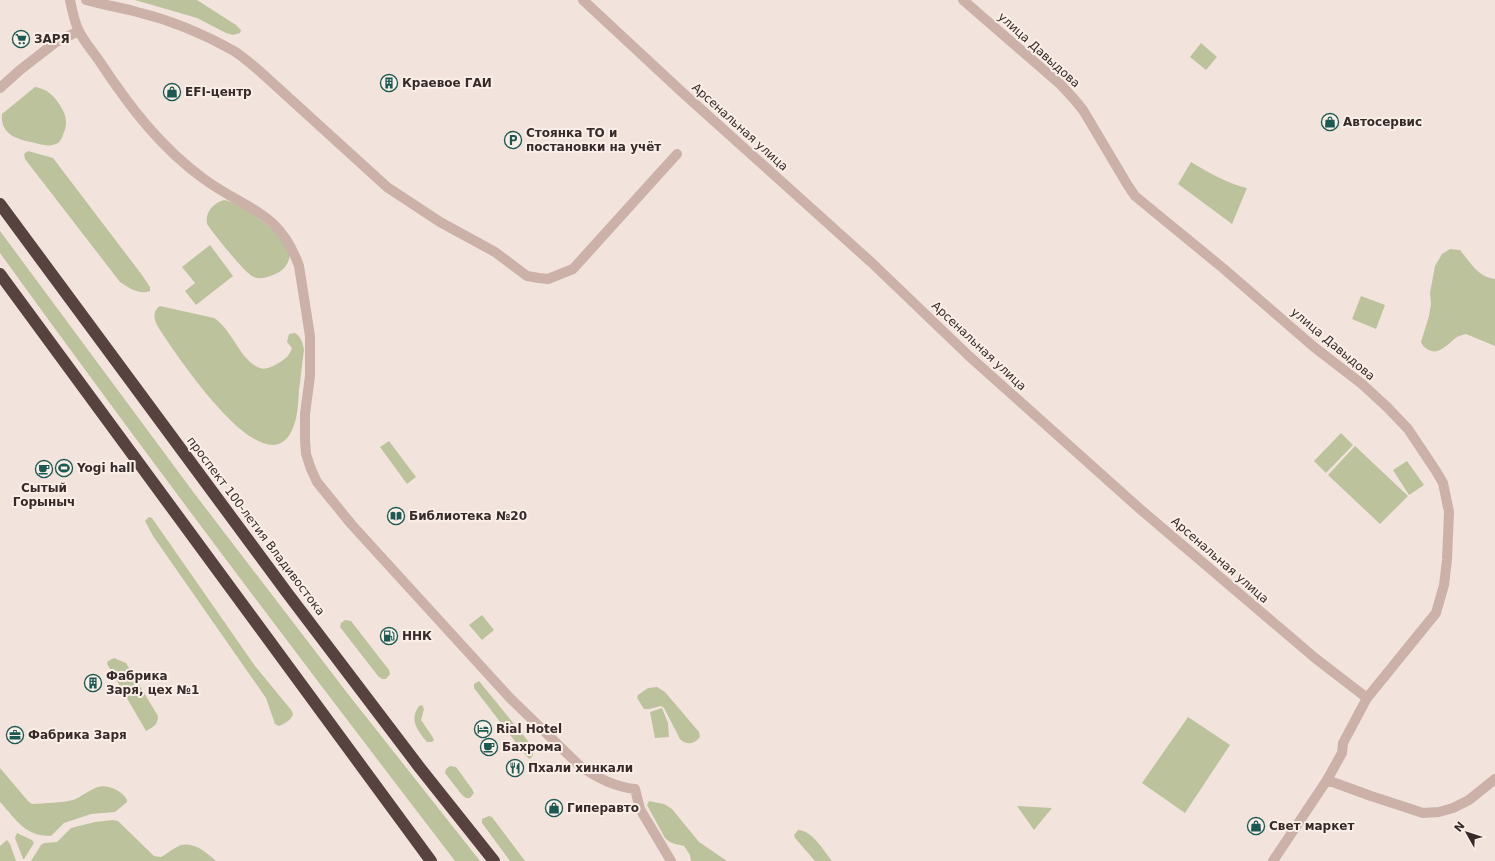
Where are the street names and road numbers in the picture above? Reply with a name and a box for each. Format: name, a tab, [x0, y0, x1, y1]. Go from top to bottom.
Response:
street label: улица Давыдова	[995, 10, 1083, 90]
street label: Арсенальная улица	[689, 80, 791, 174]
street label: Арсенальная улица	[929, 299, 1029, 393]
street label: улица Давыдова	[1288, 305, 1378, 383]
street label: проспект 100-летия Владивостока	[184, 434, 328, 618]
street label: Арсенальная улица	[1169, 514, 1271, 606]

